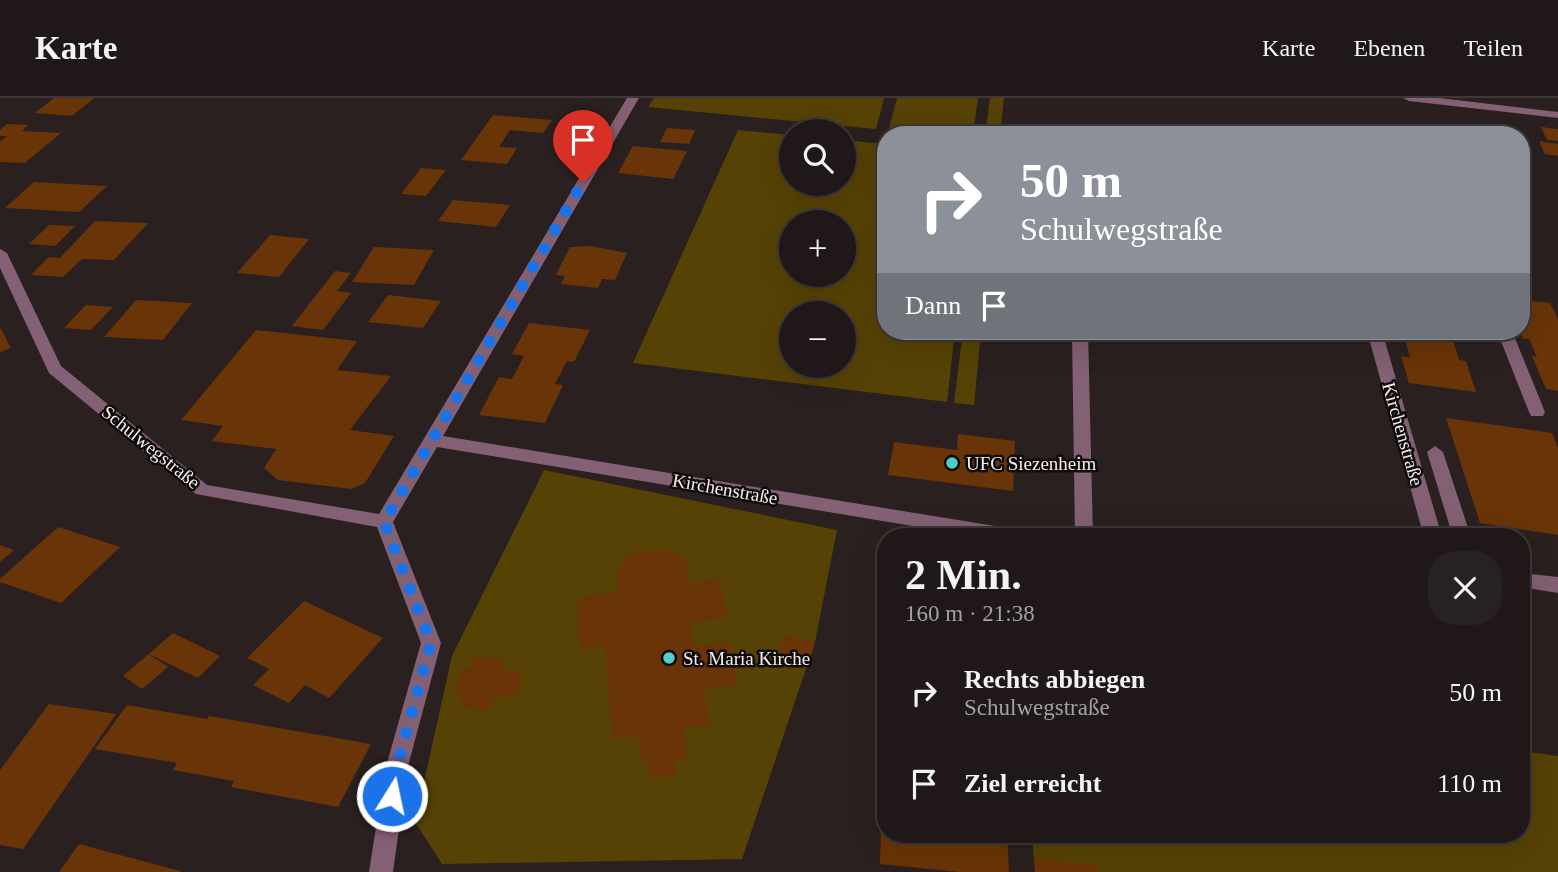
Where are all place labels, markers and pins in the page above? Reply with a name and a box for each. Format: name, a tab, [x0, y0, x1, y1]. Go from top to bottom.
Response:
pin	[553, 110, 613, 182]
place label: UFC Siezenheim	[966, 453, 1097, 474]
marker: UFC Siezenheim	[944, 455, 960, 471]
place label: St. Maria Kirche	[683, 648, 810, 669]
marker: St. Maria Kirche	[661, 650, 677, 666]

